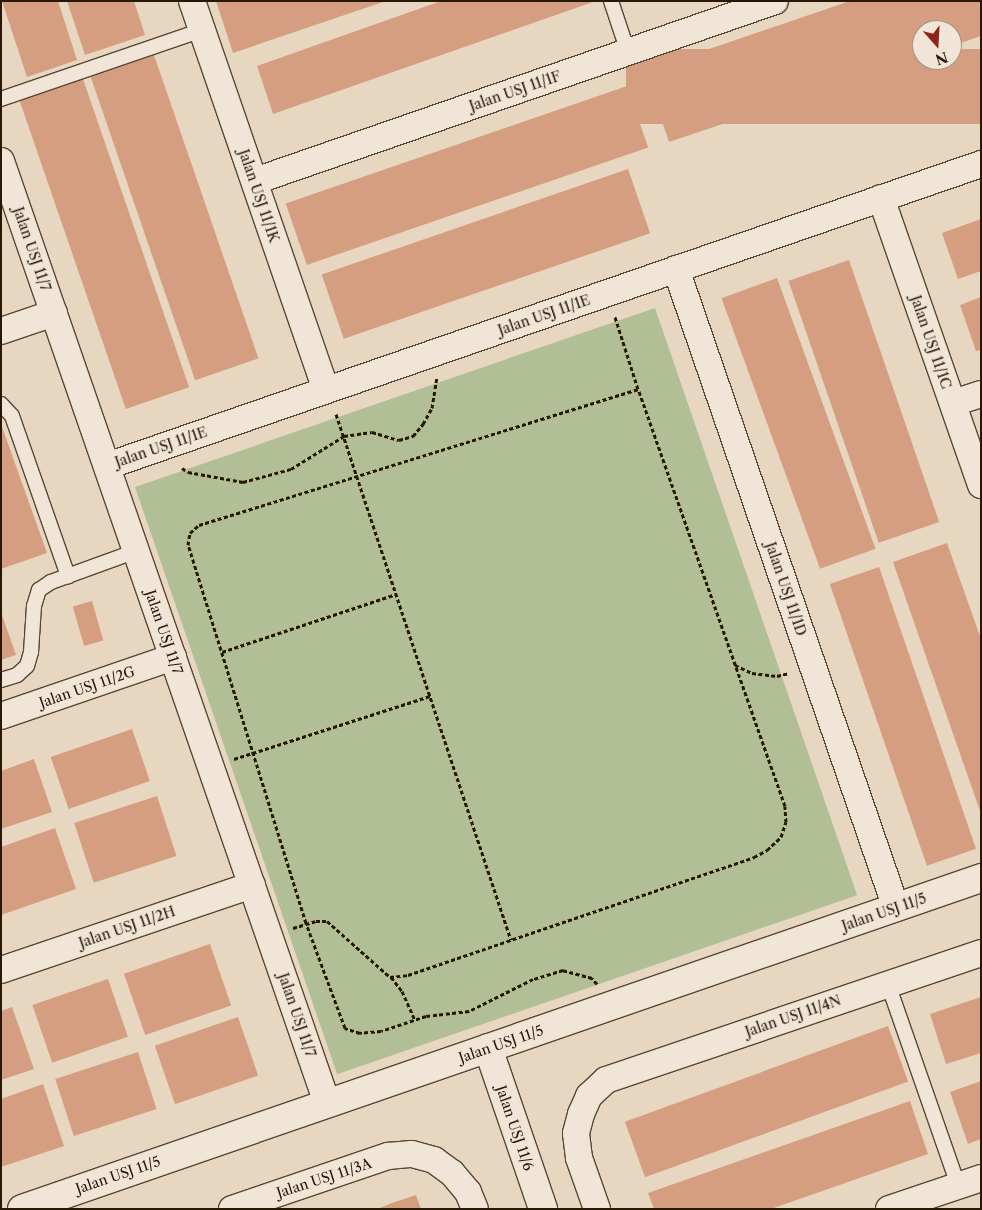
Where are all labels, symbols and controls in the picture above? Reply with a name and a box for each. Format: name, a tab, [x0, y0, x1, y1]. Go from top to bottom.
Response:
north arrow	[912, 20, 962, 70]
text: N	[933, 48, 950, 69]
street label: Jalan USJ 11/1F	[467, 67, 563, 115]
street label: Jalan USJ 11/1K	[235, 147, 283, 245]
street label: Jalan USJ 11/7	[10, 205, 54, 293]
street label: Jalan USJ 11/1E	[496, 291, 592, 339]
street label: Jalan USJ 11/1C	[907, 293, 955, 391]
street label: Jalan USJ 11/1E	[113, 423, 209, 471]
street label: Jalan USJ 11/1D	[762, 540, 810, 638]
street label: Jalan USJ 11/7	[142, 588, 186, 676]
street label: Jalan USJ 11/2G	[37, 663, 137, 711]
street label: Jalan USJ 11/5	[839, 890, 929, 934]
street label: Jalan USJ 11/2H	[77, 903, 177, 951]
street label: Jalan USJ 11/7	[275, 971, 319, 1059]
street label: Jalan USJ 11/4N	[743, 992, 843, 1040]
street label: Jalan USJ 11/5	[456, 1022, 546, 1066]
street label: Jalan USJ 11/6	[493, 1083, 537, 1173]
street label: Jalan USJ 11/5	[73, 1153, 163, 1197]
street label: Jalan USJ 11/3A	[274, 1155, 374, 1201]

